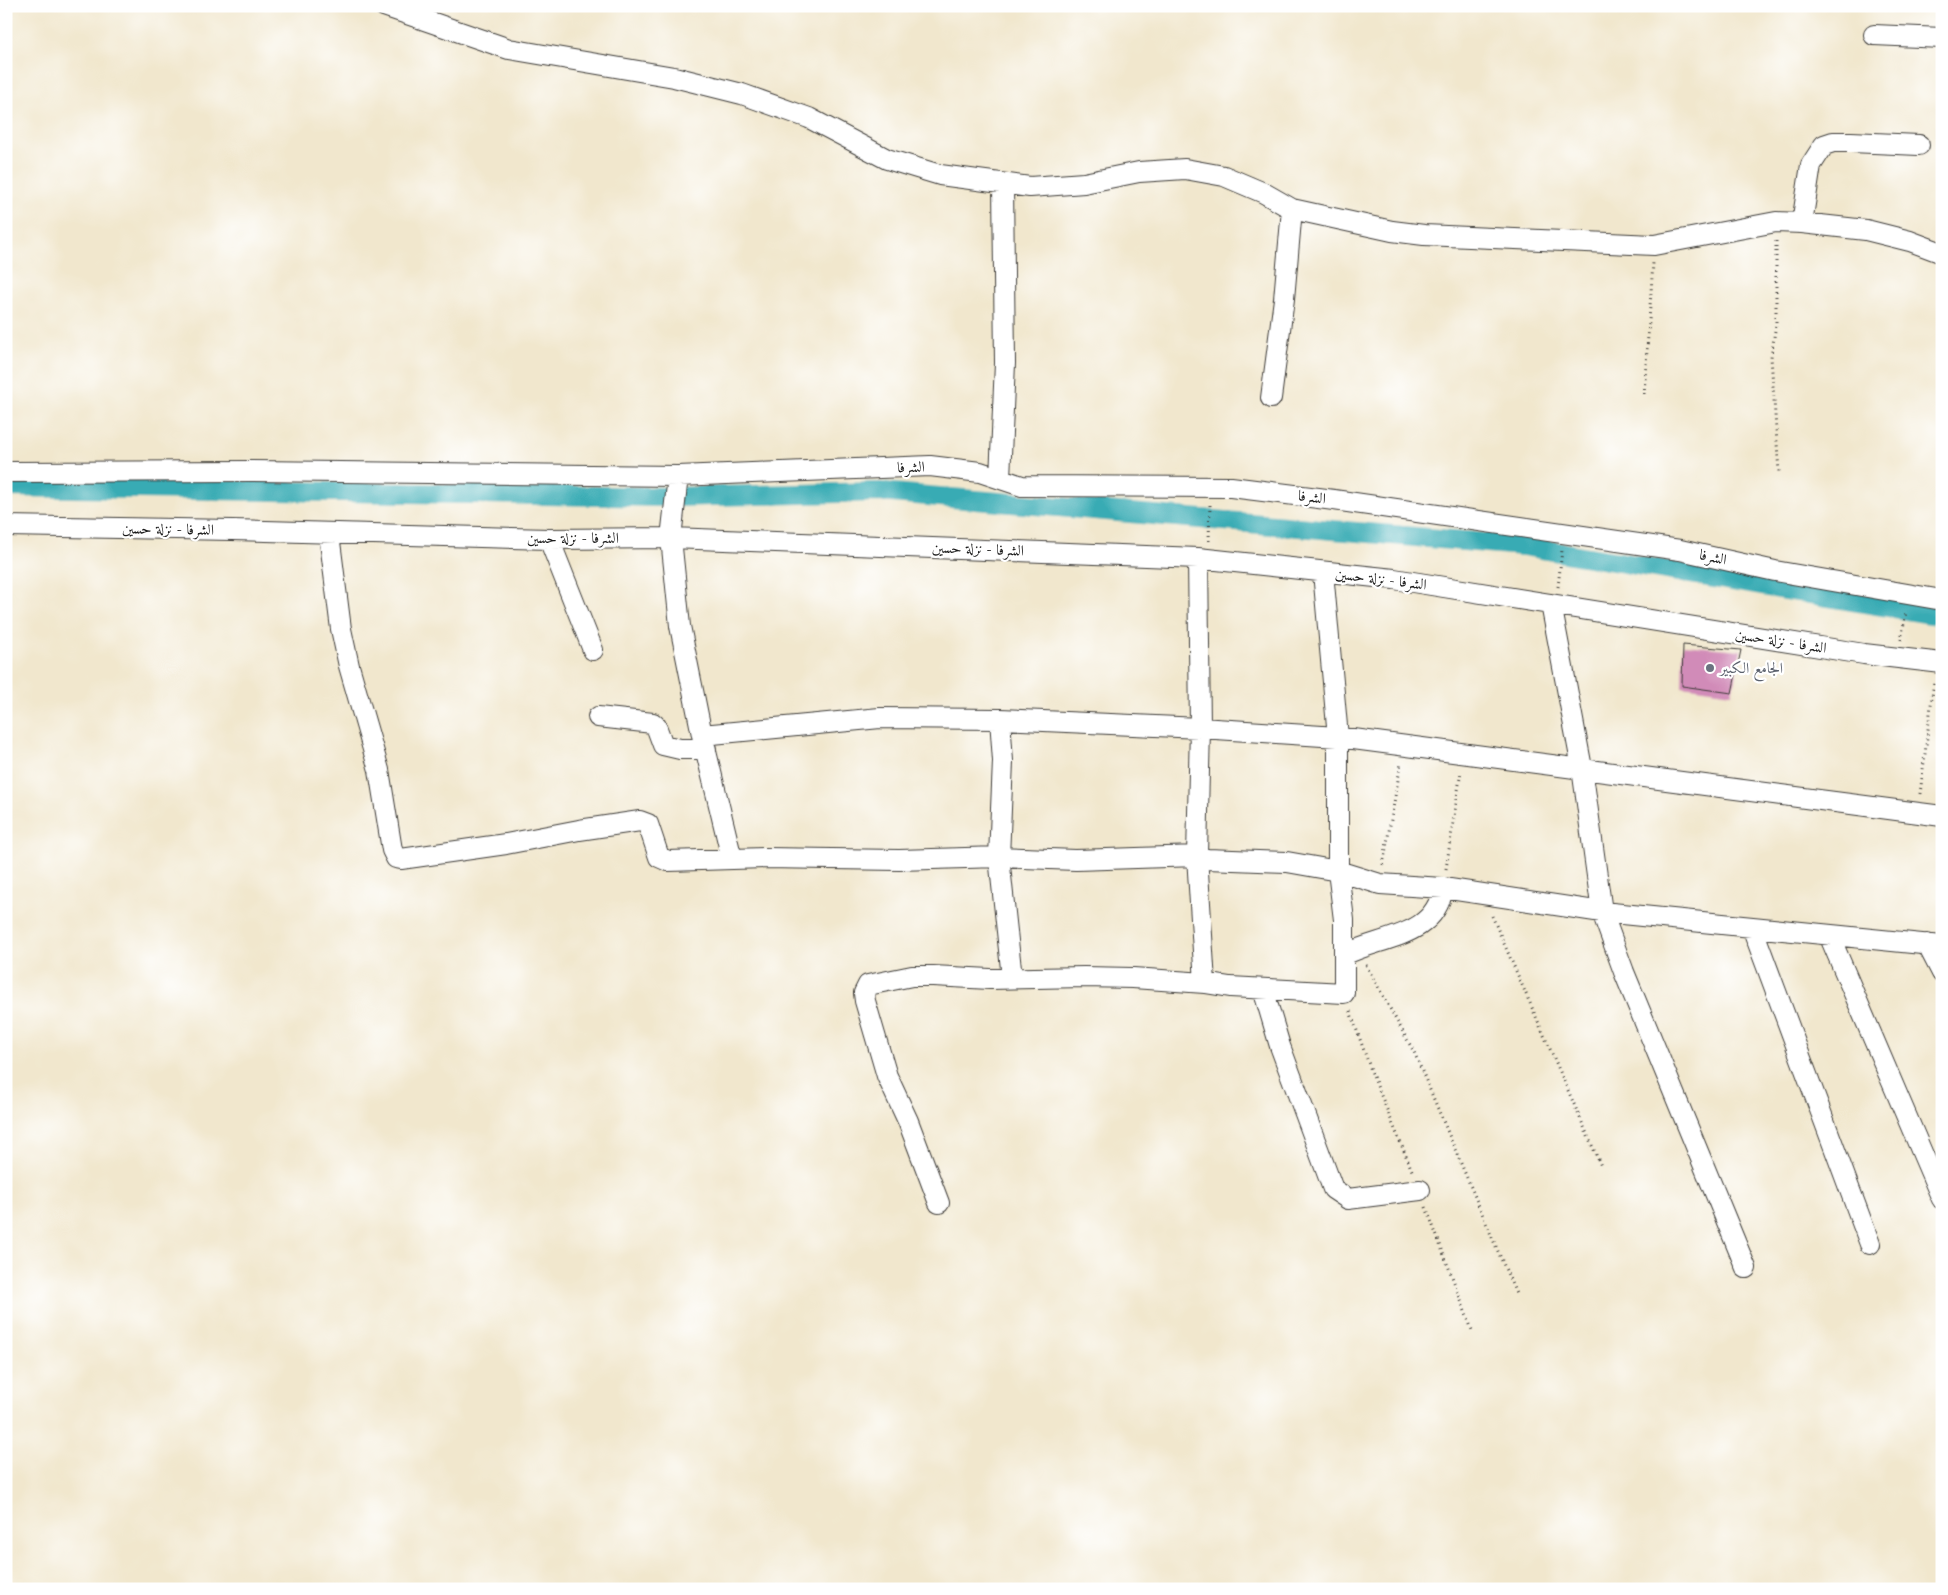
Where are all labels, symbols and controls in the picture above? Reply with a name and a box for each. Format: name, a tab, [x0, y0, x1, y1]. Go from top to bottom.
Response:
street label: الشرفا	[897, 461, 925, 477]
street label: الشرفا	[1297, 489, 1327, 509]
street label: الشرفا - نزلة حسين	[122, 522, 214, 540]
street label: الشرفا - نزلة حسين	[527, 532, 619, 548]
street label: الشرفا - نزلة حسين	[932, 541, 1024, 561]
street label: الشرفا	[1697, 548, 1728, 570]
street label: الشرفا - نزلة حسين	[1334, 567, 1427, 595]
street label: الشرفا - نزلة حسين	[1734, 628, 1827, 658]
place label: الجامع الكبير	[1718, 660, 1783, 682]
marker: الجامع الكبير	[1704, 662, 1716, 674]

